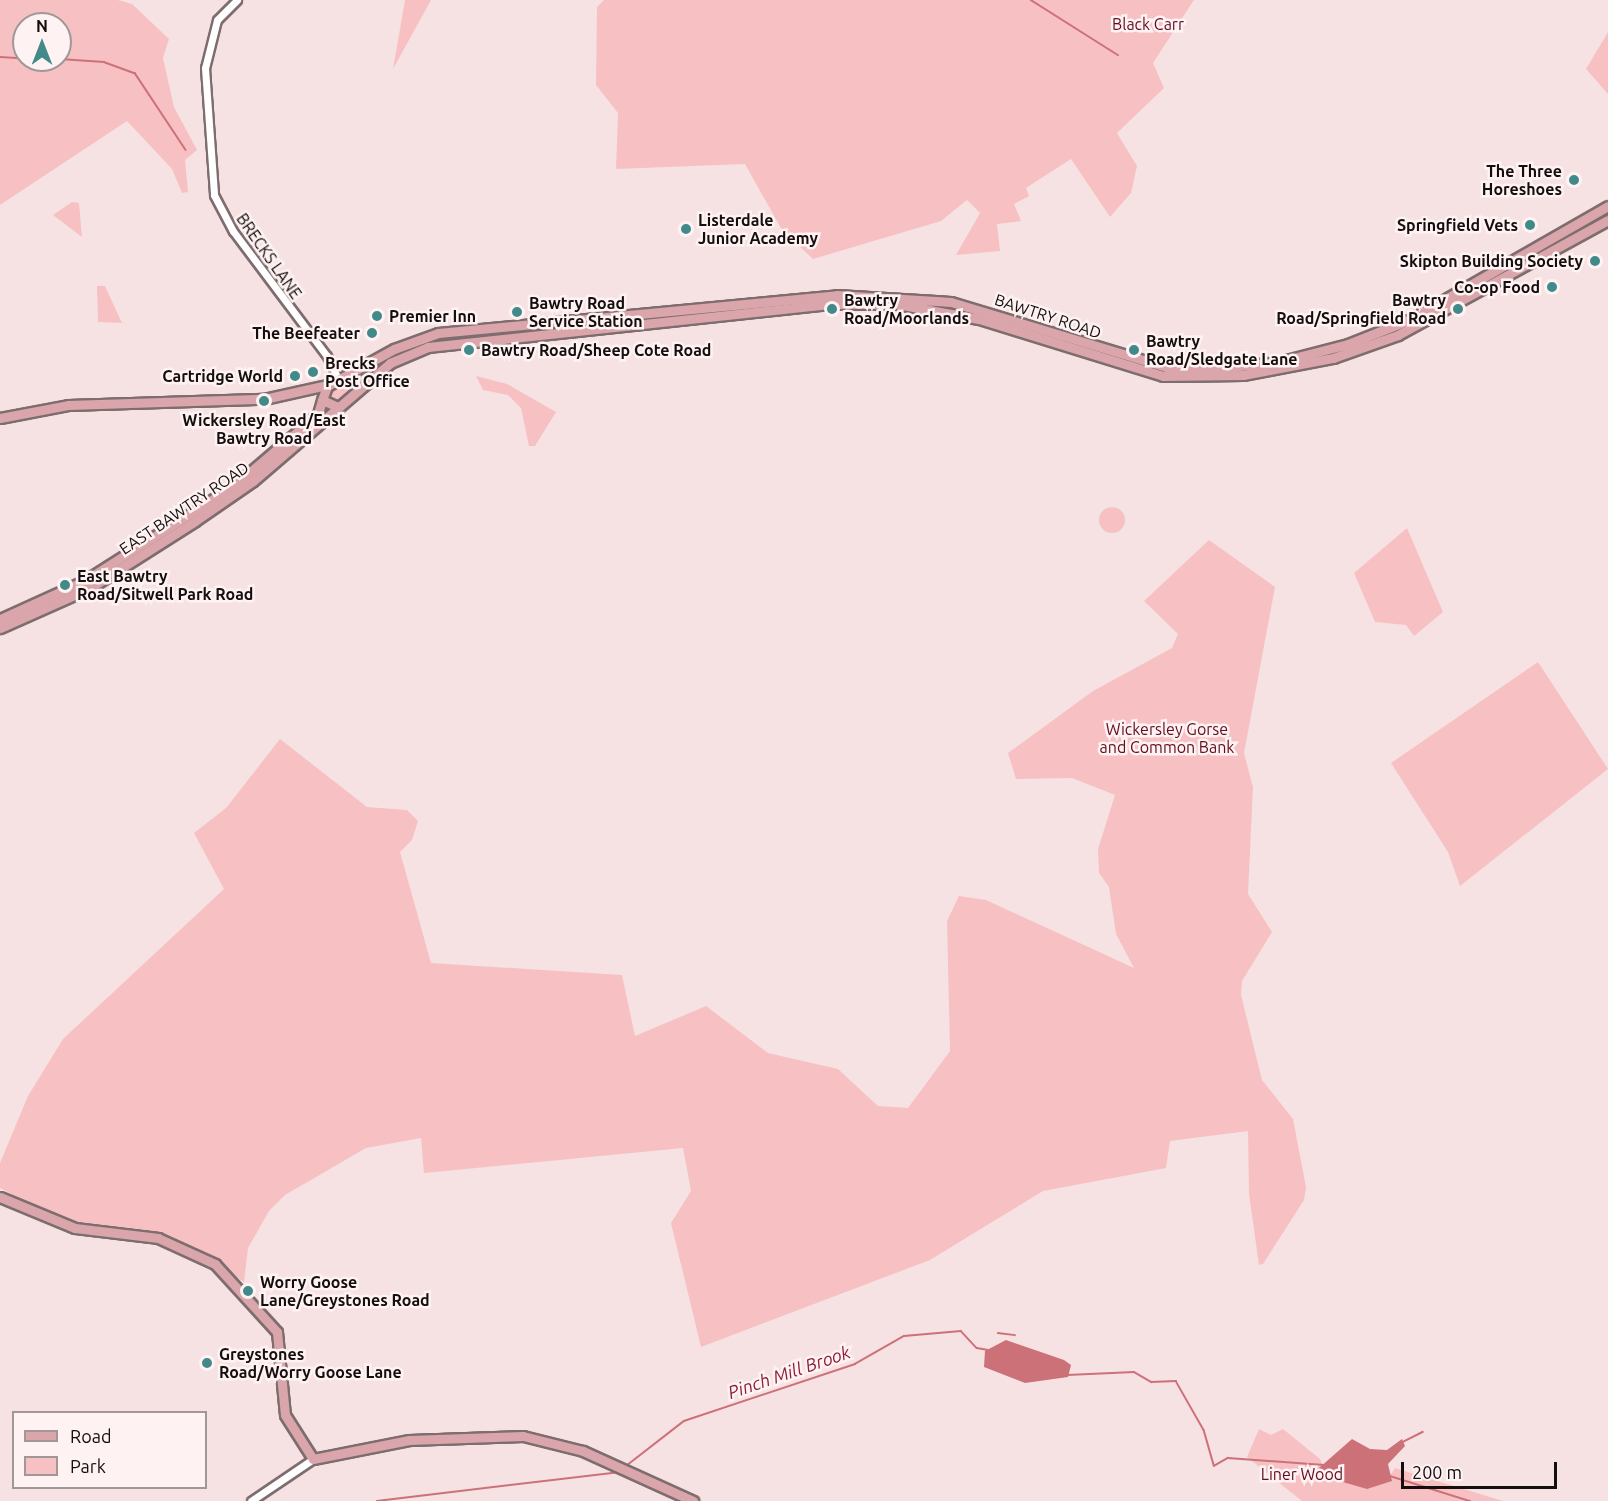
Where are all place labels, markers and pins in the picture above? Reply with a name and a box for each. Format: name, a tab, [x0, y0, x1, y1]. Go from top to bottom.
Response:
place label: The Three Horeshoes	[1482, 161, 1562, 199]
marker: The Three Horeshoes	[1567, 173, 1581, 187]
place label: Listerdale Junior Academy	[698, 210, 818, 248]
place label: Springfield Vets	[1397, 215, 1518, 235]
marker: Springfield Vets	[1523, 218, 1537, 232]
marker: Listerdale Junior Academy	[679, 222, 693, 236]
place label: Skipton Building Society	[1400, 251, 1583, 271]
marker: Skipton Building Society	[1588, 254, 1602, 268]
place label: Co-op Food	[1454, 277, 1540, 297]
marker: Co-op Food	[1545, 280, 1559, 294]
place label: Bawtry Road/Moorlands	[844, 290, 969, 328]
place label: Bawtry Road/Springfield Road	[1276, 290, 1446, 328]
place label: Bawtry Road Service Station	[529, 293, 643, 331]
marker: Bawtry Road/Moorlands	[825, 302, 839, 316]
marker: Bawtry Road/Springfield Road	[1451, 302, 1465, 316]
marker: Bawtry Road Service Station	[510, 305, 524, 319]
place label: Premier Inn	[389, 306, 476, 326]
marker: Premier Inn	[370, 309, 384, 323]
place label: The Beefeater	[252, 323, 360, 343]
marker: The Beefeater	[365, 326, 379, 340]
place label: Bawtry Road/Sledgate Lane	[1146, 331, 1298, 369]
place label: Bawtry Road/Sheep Cote Road	[481, 340, 711, 360]
marker: Bawtry Road/Sheep Cote Road	[462, 343, 476, 357]
marker: Bawtry Road/Sledgate Lane	[1127, 343, 1141, 357]
place label: Brecks Post Office	[325, 353, 410, 391]
marker: Brecks Post Office	[306, 365, 320, 379]
place label: Cartridge World	[162, 366, 283, 386]
marker: Cartridge World	[288, 369, 302, 383]
marker: Wickersley Road/East Bawtry Road	[257, 394, 271, 408]
place label: Wickersley Road/East Bawtry Road	[182, 410, 346, 448]
place label: East Bawtry Road/Sitwell Park Road	[77, 566, 253, 604]
marker: East Bawtry Road/Sitwell Park Road	[58, 578, 72, 592]
place label: Worry Goose Lane/Greystones Road	[260, 1272, 430, 1310]
marker: Worry Goose Lane/Greystones Road	[241, 1284, 255, 1298]
place label: Greystones Road/Worry Goose Lane	[219, 1344, 402, 1382]
marker: Greystones Road/Worry Goose Lane	[200, 1356, 214, 1370]

